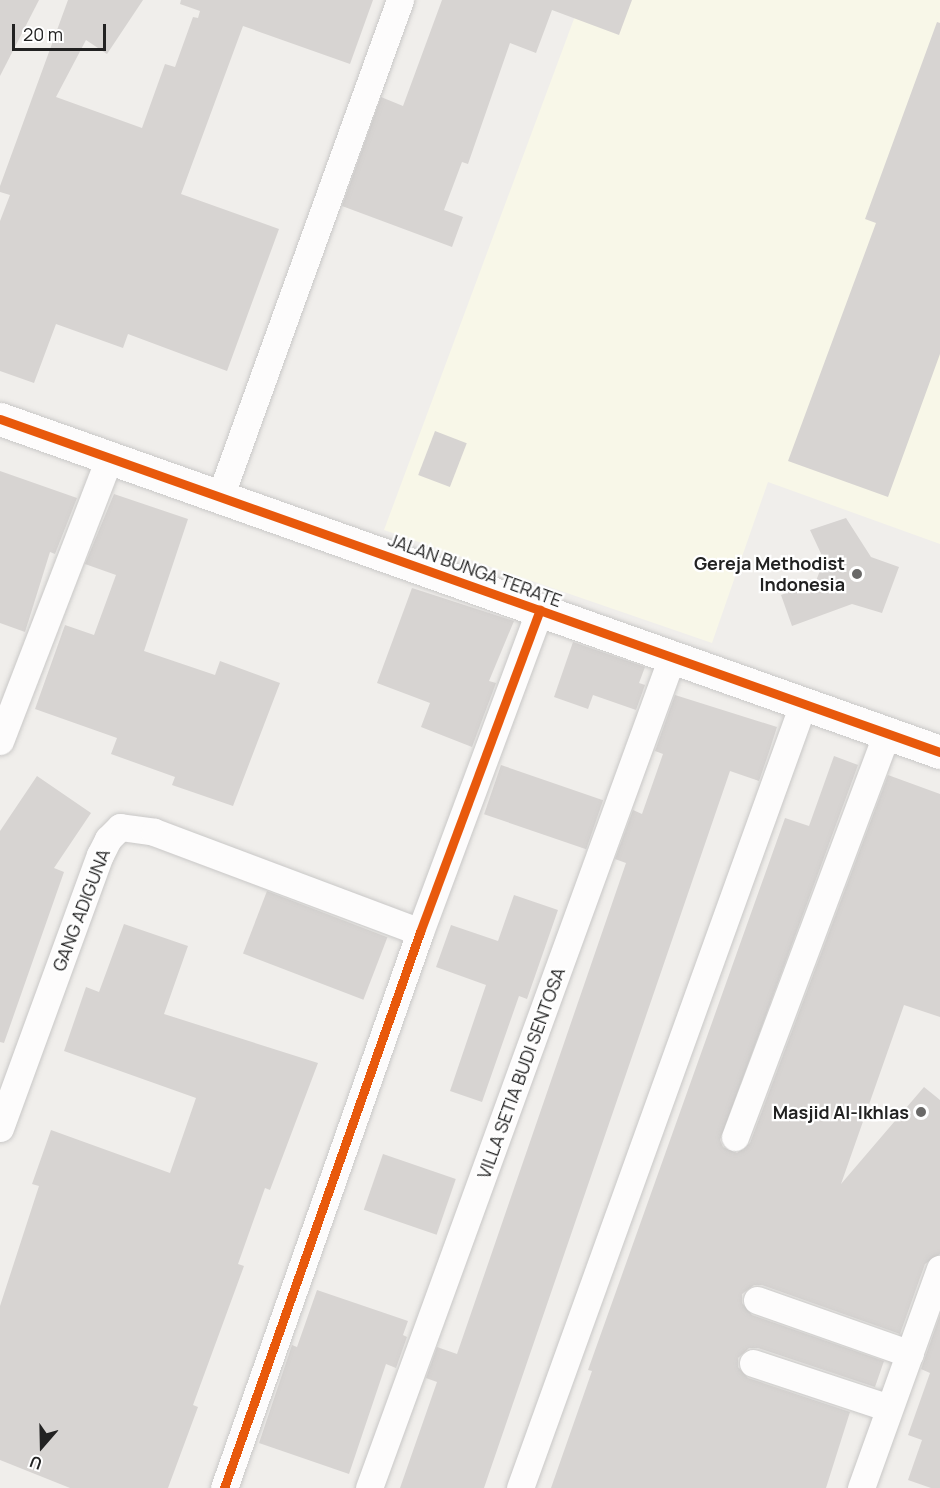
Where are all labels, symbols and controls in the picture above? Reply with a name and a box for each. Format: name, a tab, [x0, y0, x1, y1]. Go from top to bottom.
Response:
scale bar	[15, 12, 110, 50]
text: 20 m	[23, 22, 63, 46]
street label: JALAN BUNGA TERATE	[385, 529, 565, 611]
place label: Gereja Methodist Indonesia	[694, 553, 845, 596]
marker: Gereja Methodist Indonesia	[850, 567, 864, 581]
street label: GANG ADIGUNA	[48, 846, 114, 974]
street label: VILLA SETIA BUDI SENTOSA	[473, 964, 569, 1182]
place label: Masjid Al-Ikhlas	[773, 1101, 909, 1123]
marker: Masjid Al-Ikhlas	[914, 1105, 928, 1119]
north arrow	[12, 1416, 72, 1476]
text: U	[27, 1451, 45, 1475]

